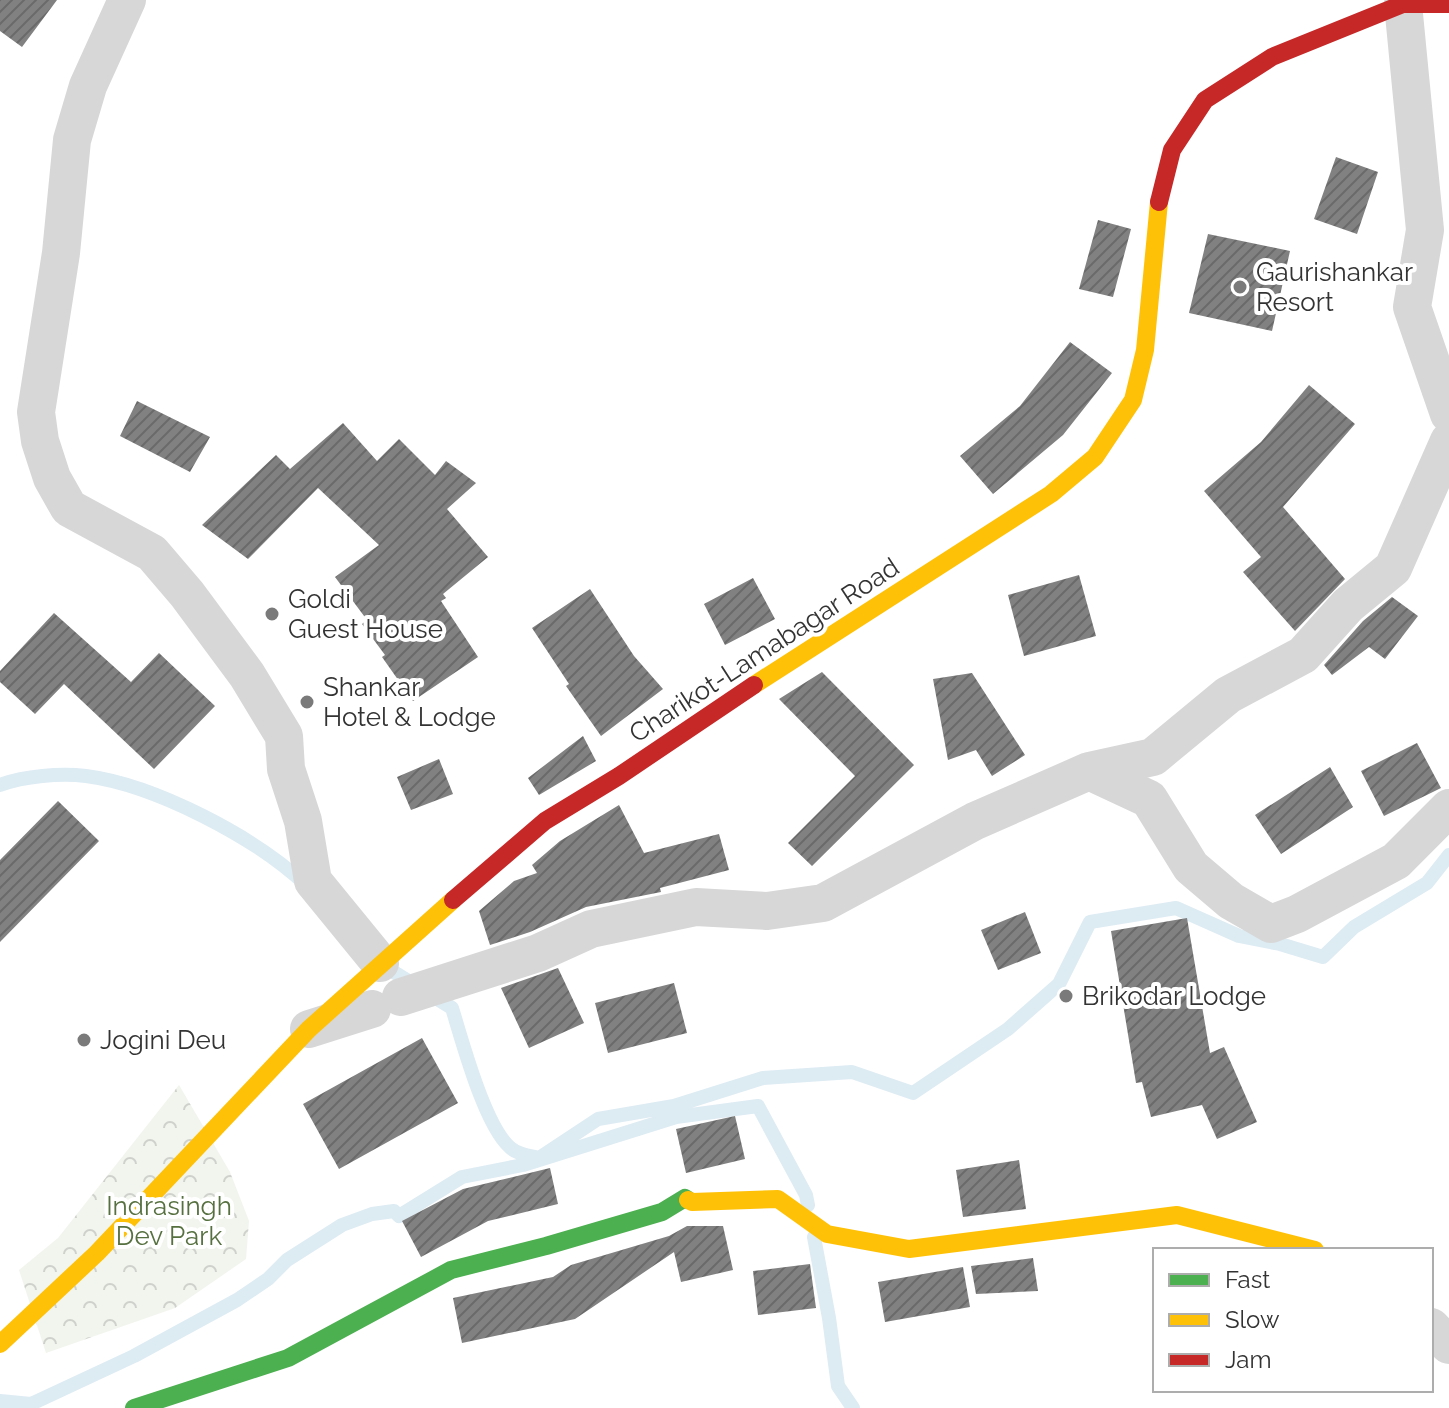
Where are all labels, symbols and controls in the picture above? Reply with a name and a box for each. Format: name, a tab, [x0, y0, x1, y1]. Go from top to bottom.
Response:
place label: Gaurishankar Resort	[1256, 257, 1413, 317]
marker: Gaurishankar Resort	[1231, 278, 1249, 296]
street label: Charikot-Lamabagar Road	[624, 552, 904, 748]
place label: Goldi Guest House	[288, 584, 443, 644]
marker: Goldi Guest House	[263, 605, 281, 623]
place label: Shankar Hotel & Lodge	[323, 672, 496, 732]
marker: Shankar Hotel & Lodge	[298, 693, 316, 711]
place label: Brikodar Lodge	[1082, 981, 1266, 1011]
marker: Brikodar Lodge	[1057, 987, 1075, 1005]
place label: Jogini Deu	[100, 1025, 226, 1055]
marker: Jogini Deu	[75, 1031, 93, 1049]
park label: Indrasingh Dev Park	[106, 1191, 232, 1251]
legend	[1153, 1248, 1433, 1392]
text: Fast	[1225, 1265, 1270, 1294]
text: Slow	[1225, 1305, 1280, 1334]
text: Jam	[1225, 1345, 1271, 1374]

